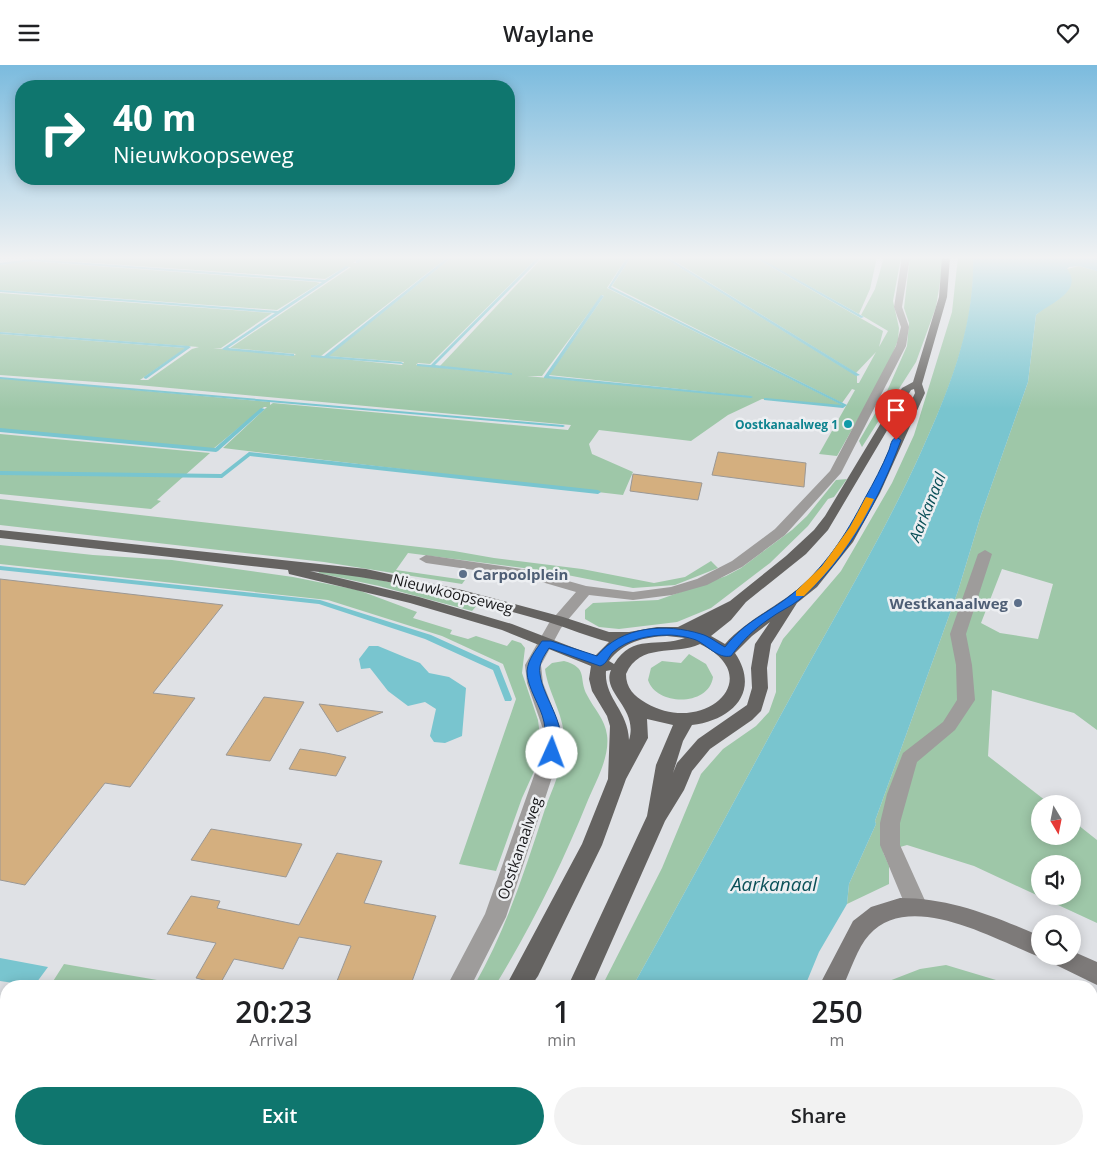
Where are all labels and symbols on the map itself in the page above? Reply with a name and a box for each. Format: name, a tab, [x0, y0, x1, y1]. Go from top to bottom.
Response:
pin	[875, 389, 917, 440]
place label: Oostkanaalweg 1	[735, 416, 838, 433]
marker: Oostkanaalweg 1	[842, 418, 854, 430]
water label: Aarkanaal	[903, 468, 951, 546]
place label: Carpoolplein	[473, 564, 568, 584]
street label: Nieuwkoopseweg	[391, 568, 515, 618]
marker: Carpoolplein	[457, 568, 469, 580]
place label: Westkanaalweg	[890, 593, 1009, 613]
marker: Westkanaalweg	[1012, 597, 1024, 609]
position arrow	[525, 726, 577, 778]
street label: Oostkanaalweg	[492, 794, 546, 902]
north arrow	[1031, 795, 1081, 845]
water label: Aarkanaal	[729, 871, 818, 897]

